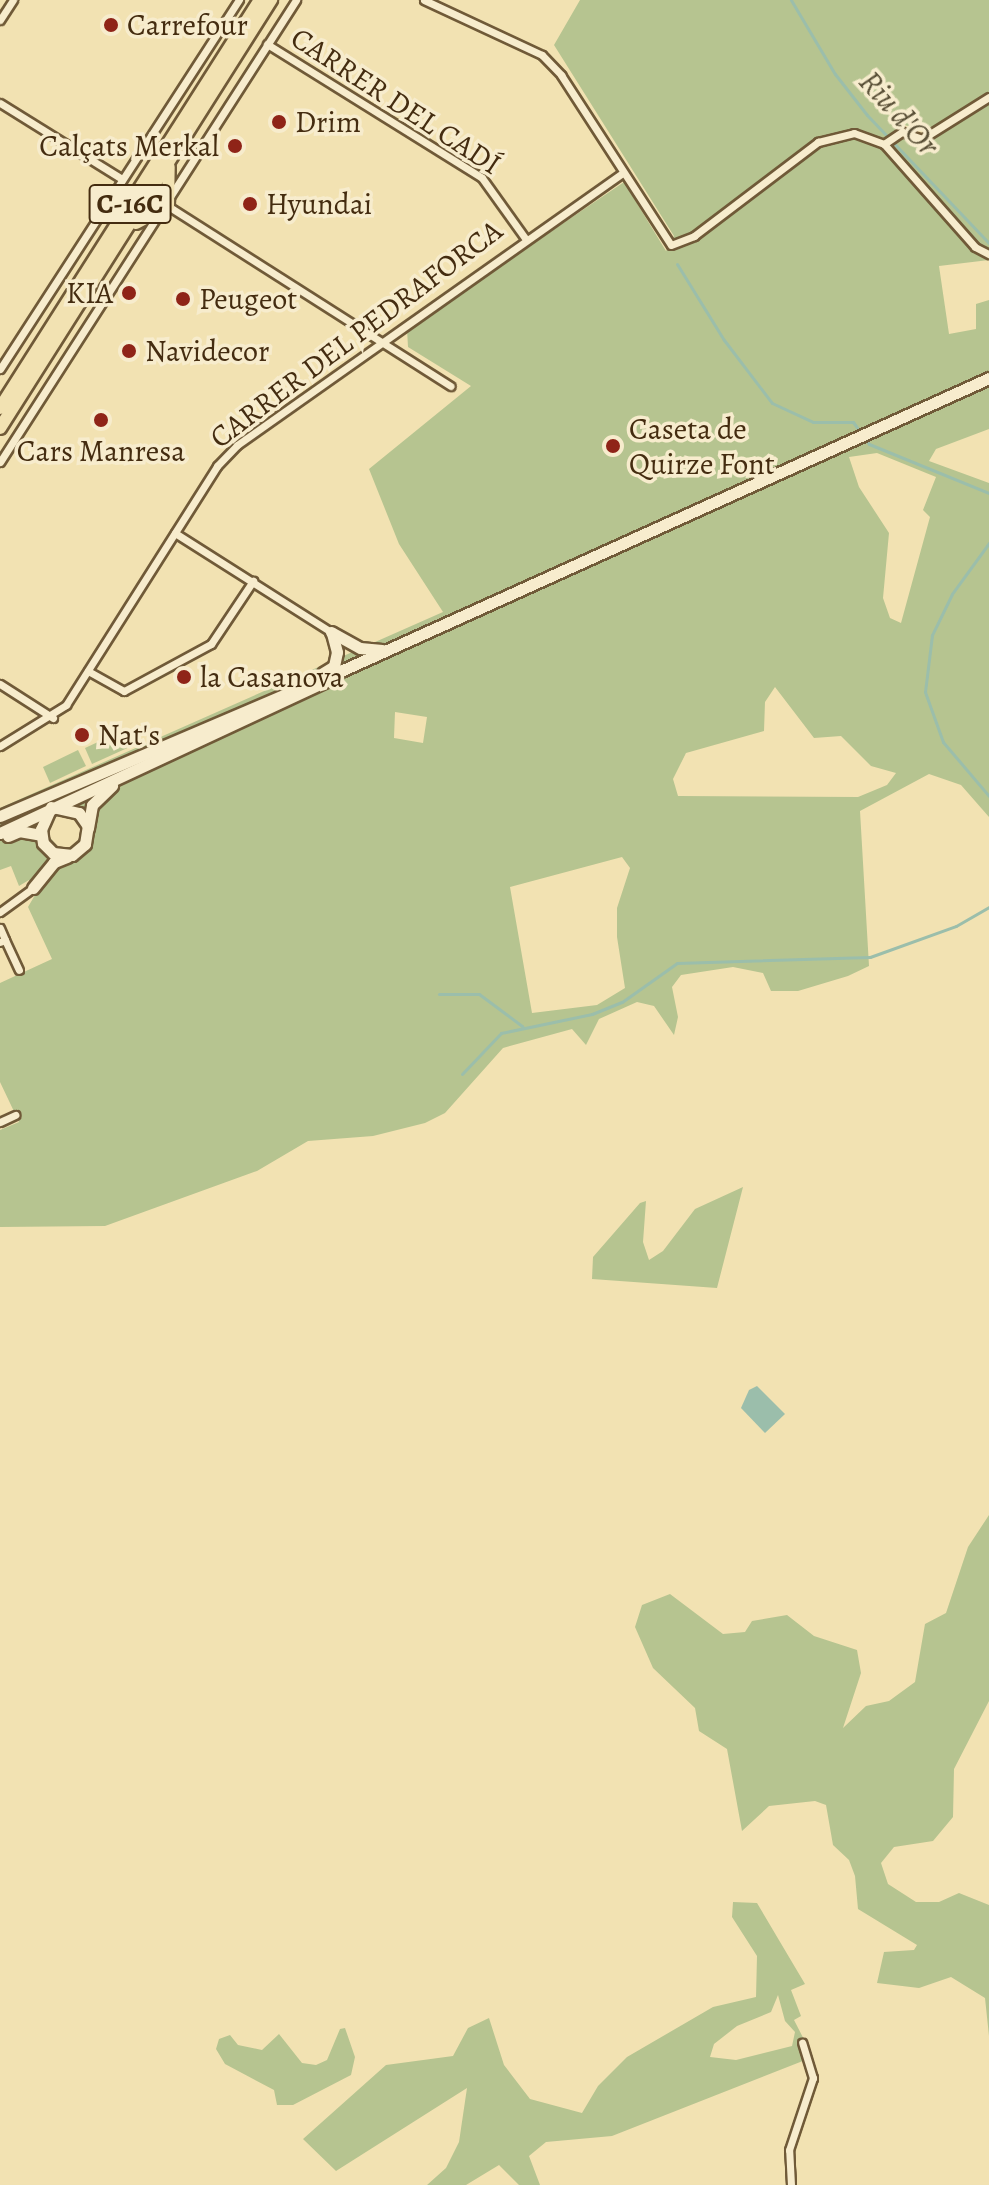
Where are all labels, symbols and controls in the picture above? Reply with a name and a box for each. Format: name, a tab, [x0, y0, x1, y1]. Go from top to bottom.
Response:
place label: Carrefour	[127, 7, 248, 43]
marker: Carrefour	[102, 16, 120, 34]
street label: CARRER DEL CADÍ	[284, 20, 508, 182]
water label: Riu d'Or	[851, 63, 947, 163]
place label: Drim	[295, 104, 361, 140]
marker: Drim	[270, 113, 288, 131]
place label: Calçats Merkal	[39, 128, 219, 164]
marker: Calçats Merkal	[226, 137, 244, 155]
road number: C-16C	[88, 180, 172, 228]
place label: Hyundai	[266, 186, 372, 222]
marker: Hyundai	[241, 195, 259, 213]
street label: CARRER DEL PEDRAFORCA	[203, 212, 509, 456]
place label: KIA	[66, 275, 113, 311]
place label: Peugeot	[199, 281, 297, 317]
marker: KIA	[120, 284, 138, 302]
marker: Peugeot	[174, 290, 192, 308]
place label: Navidecor	[145, 333, 269, 369]
marker: Navidecor	[120, 342, 138, 360]
marker: Cars Manresa	[92, 411, 110, 429]
place label: Caseta de Quirze Font	[629, 411, 775, 482]
place label: Cars Manresa	[17, 433, 185, 469]
marker: Caseta de Quirze Font	[604, 437, 622, 455]
place label: la Casanova	[200, 659, 344, 695]
marker: la Casanova	[175, 668, 193, 686]
place label: Nat's	[98, 717, 160, 753]
marker: Nat's	[73, 726, 91, 744]

